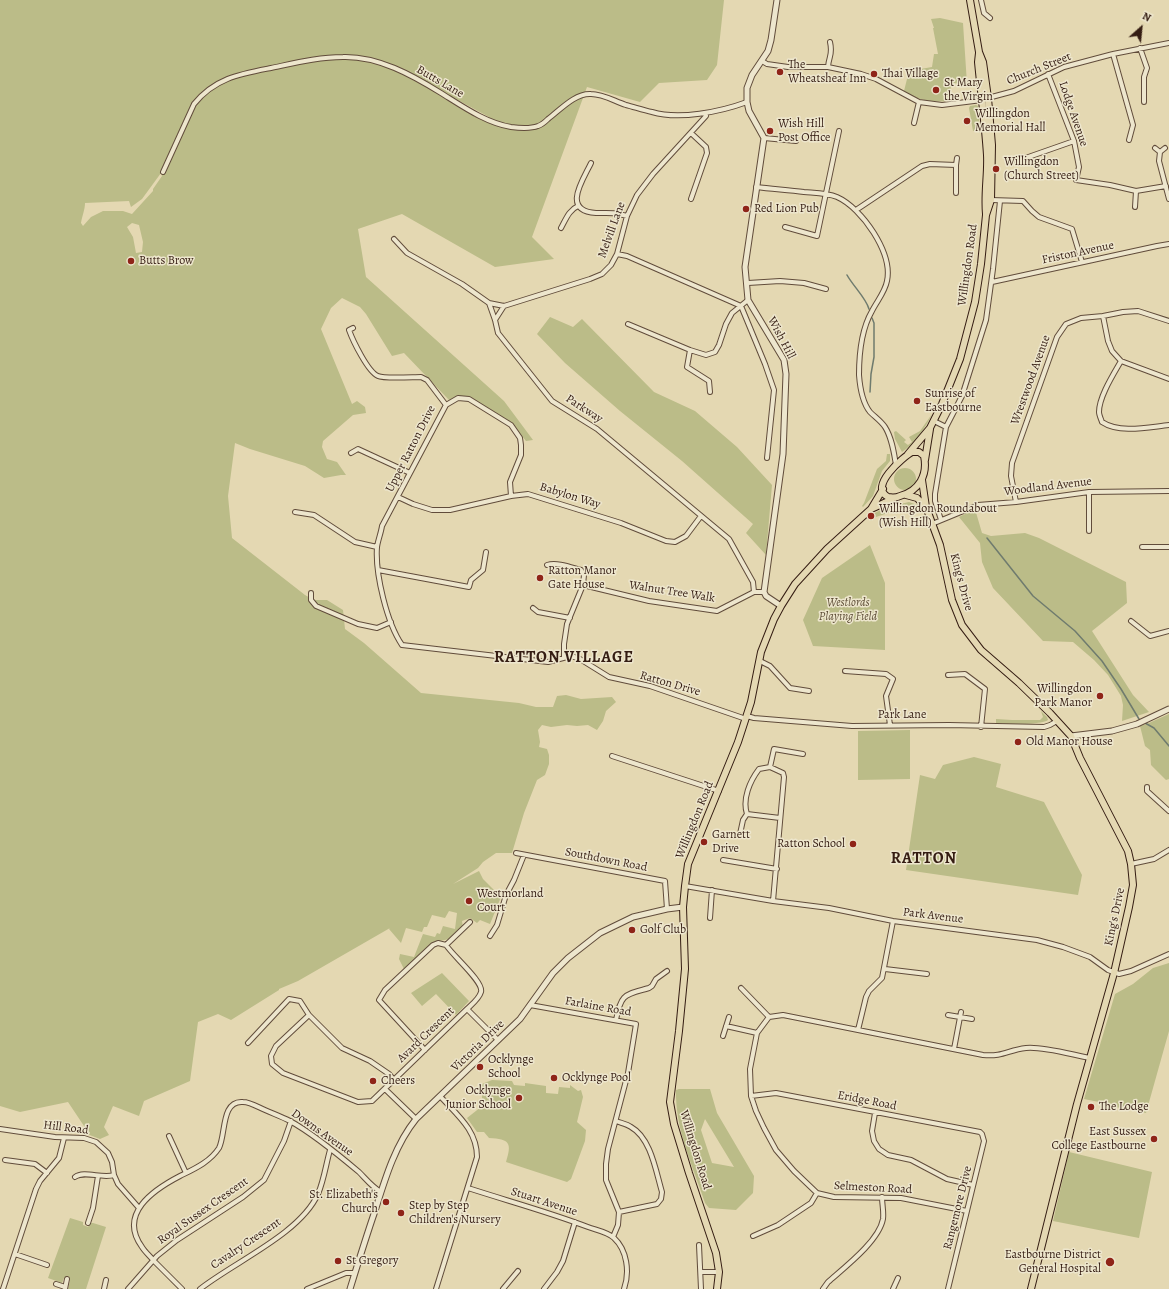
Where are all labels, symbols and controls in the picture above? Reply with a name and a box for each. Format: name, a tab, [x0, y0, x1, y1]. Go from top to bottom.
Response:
north arrow	[1121, 8, 1161, 48]
text: N	[1140, 8, 1154, 25]
street label: Church Street	[1005, 50, 1073, 88]
place label: The Wheatsheaf Inn	[788, 58, 866, 86]
street label: Butts Lane	[414, 63, 466, 101]
marker: The Wheatsheaf Inn	[775, 67, 785, 77]
place label: Thai Village	[882, 67, 938, 81]
marker: Thai Village	[869, 69, 879, 79]
place label: St Mary the Virgin	[944, 76, 993, 104]
street label: Lodge Avenue	[1055, 80, 1091, 148]
marker: St Mary the Virgin	[931, 85, 941, 95]
place label: Willingdon Memorial Hall	[975, 107, 1045, 135]
marker: Willingdon Memorial Hall	[962, 116, 972, 126]
place label: Wish Hill Post Office	[778, 117, 830, 145]
marker: Wish Hill Post Office	[765, 126, 775, 136]
place label: Willingdon (Church Street)	[1004, 155, 1079, 183]
marker: Willingdon (Church Street)	[991, 164, 1001, 174]
street label: Melvill Lane	[595, 200, 629, 260]
place label: Red Lion Pub	[754, 202, 819, 216]
marker: Red Lion Pub	[741, 204, 751, 214]
street label: Willingdon Road	[955, 223, 981, 307]
street label: Friston Avenue	[1041, 238, 1115, 268]
place label: Butts Brow	[139, 254, 194, 268]
marker: Butts Brow	[126, 256, 136, 266]
street label: Wish Hill	[764, 314, 798, 362]
street label: Wrestwood Avenue	[1008, 333, 1054, 427]
place label: Sunrise of Eastbourne	[925, 387, 981, 415]
street label: Parkway	[563, 392, 605, 426]
marker: Sunrise of Eastbourne	[912, 396, 922, 406]
street label: Upper Ratton Drive	[383, 403, 439, 495]
street label: Woodland Avenue	[1003, 474, 1093, 500]
street label: Babylon Way	[538, 480, 602, 512]
place label: Willingdon Roundabout (Wish Hill)	[879, 502, 997, 530]
marker: Willingdon Roundabout (Wish Hill)	[866, 511, 876, 521]
street label: King's Drive	[946, 552, 976, 612]
place label: Ratton Manor Gate House	[548, 564, 616, 592]
marker: Ratton Manor Gate House	[535, 573, 545, 583]
street label: Walnut Tree Walk	[628, 578, 716, 606]
park label: Westlords Playing Field	[819, 596, 877, 624]
district label: RATTON VILLAGE	[494, 648, 634, 668]
street label: Ratton Drive	[638, 668, 702, 700]
place label: Willingdon Park Manor	[1034, 682, 1092, 710]
marker: Willingdon Park Manor	[1095, 691, 1105, 701]
street label: Park Lane	[878, 708, 926, 722]
place label: Old Manor House	[1026, 735, 1113, 749]
marker: Old Manor House	[1013, 737, 1023, 747]
street label: Willingdon Road	[673, 779, 717, 861]
place label: Garnett Drive	[712, 828, 750, 856]
marker: Garnett Drive	[699, 837, 709, 847]
place label: Ratton School	[777, 837, 845, 851]
marker: Ratton School	[848, 839, 858, 849]
street label: Southdown Road	[564, 845, 648, 875]
district label: RATTON	[891, 849, 957, 869]
place label: Westmorland Court	[477, 887, 544, 915]
street label: King's Drive	[1102, 887, 1128, 947]
marker: Westmorland Court	[464, 896, 474, 906]
street label: Park Avenue	[902, 905, 964, 927]
place label: Golf Club	[640, 923, 686, 937]
marker: Golf Club	[627, 925, 637, 935]
street label: Farlaine Road	[564, 994, 632, 1020]
street label: Avard Crescent	[395, 1004, 457, 1066]
street label: Victoria Drive	[448, 1017, 508, 1075]
place label: Ocklynge School	[488, 1053, 534, 1081]
marker: Ocklynge School	[475, 1062, 485, 1072]
place label: Ocklynge Pool	[562, 1071, 631, 1085]
marker: Ocklynge Pool	[549, 1073, 559, 1083]
place label: Cheers	[381, 1074, 415, 1088]
marker: Cheers	[368, 1076, 378, 1086]
place label: Ocklynge Junior School	[446, 1084, 511, 1112]
street label: Eridge Road	[836, 1088, 898, 1114]
marker: Ocklynge Junior School	[514, 1093, 524, 1103]
place label: The Lodge	[1099, 1100, 1149, 1114]
marker: The Lodge	[1086, 1102, 1096, 1112]
street label: Downs Avenue	[288, 1106, 356, 1160]
street label: Willingdon Road	[676, 1109, 714, 1191]
street label: Hill Road	[43, 1118, 89, 1138]
place label: East Sussex College Eastbourne	[1052, 1125, 1146, 1153]
marker: East Sussex College Eastbourne	[1149, 1134, 1159, 1144]
street label: Rangemore Drive	[941, 1165, 975, 1251]
street label: Royal Sussex Crescent	[155, 1174, 251, 1248]
street label: Selmeston Road	[833, 1179, 913, 1197]
street label: Stuart Avenue	[509, 1184, 579, 1220]
place label: St. Elizabeth's Church	[309, 1188, 378, 1216]
marker: St. Elizabeth's Church	[381, 1197, 391, 1207]
place label: Step by Step Children's Nursery	[409, 1199, 500, 1227]
marker: Step by Step Children's Nursery	[396, 1208, 406, 1218]
street label: Cavalry Crescent	[208, 1215, 284, 1273]
place label: Eastbourne District General Hospital	[1005, 1248, 1101, 1276]
place label: St Gregory	[346, 1254, 398, 1268]
marker: St Gregory	[333, 1256, 343, 1266]
marker: Eastbourne District General Hospital	[1104, 1256, 1116, 1268]

